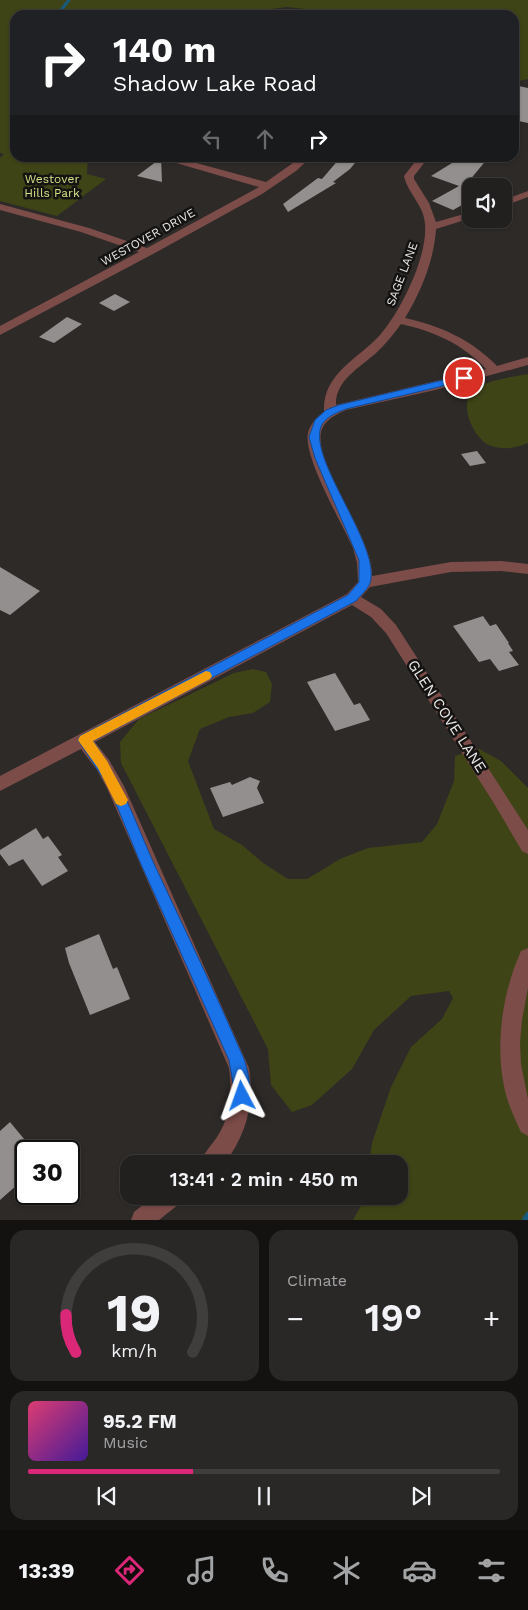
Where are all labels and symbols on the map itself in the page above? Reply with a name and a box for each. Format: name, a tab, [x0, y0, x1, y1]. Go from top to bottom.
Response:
park label: Westover Hills Park	[24, 172, 80, 200]
street label: WESTOVER DRIVE	[99, 205, 198, 269]
street label: SAGE LANE	[383, 240, 421, 308]
pin	[443, 357, 485, 399]
street label: GLEN COVE LANE	[404, 656, 490, 776]
position arrow	[215, 1069, 267, 1121]
speed limit sign: 30	[15, 1140, 80, 1205]

